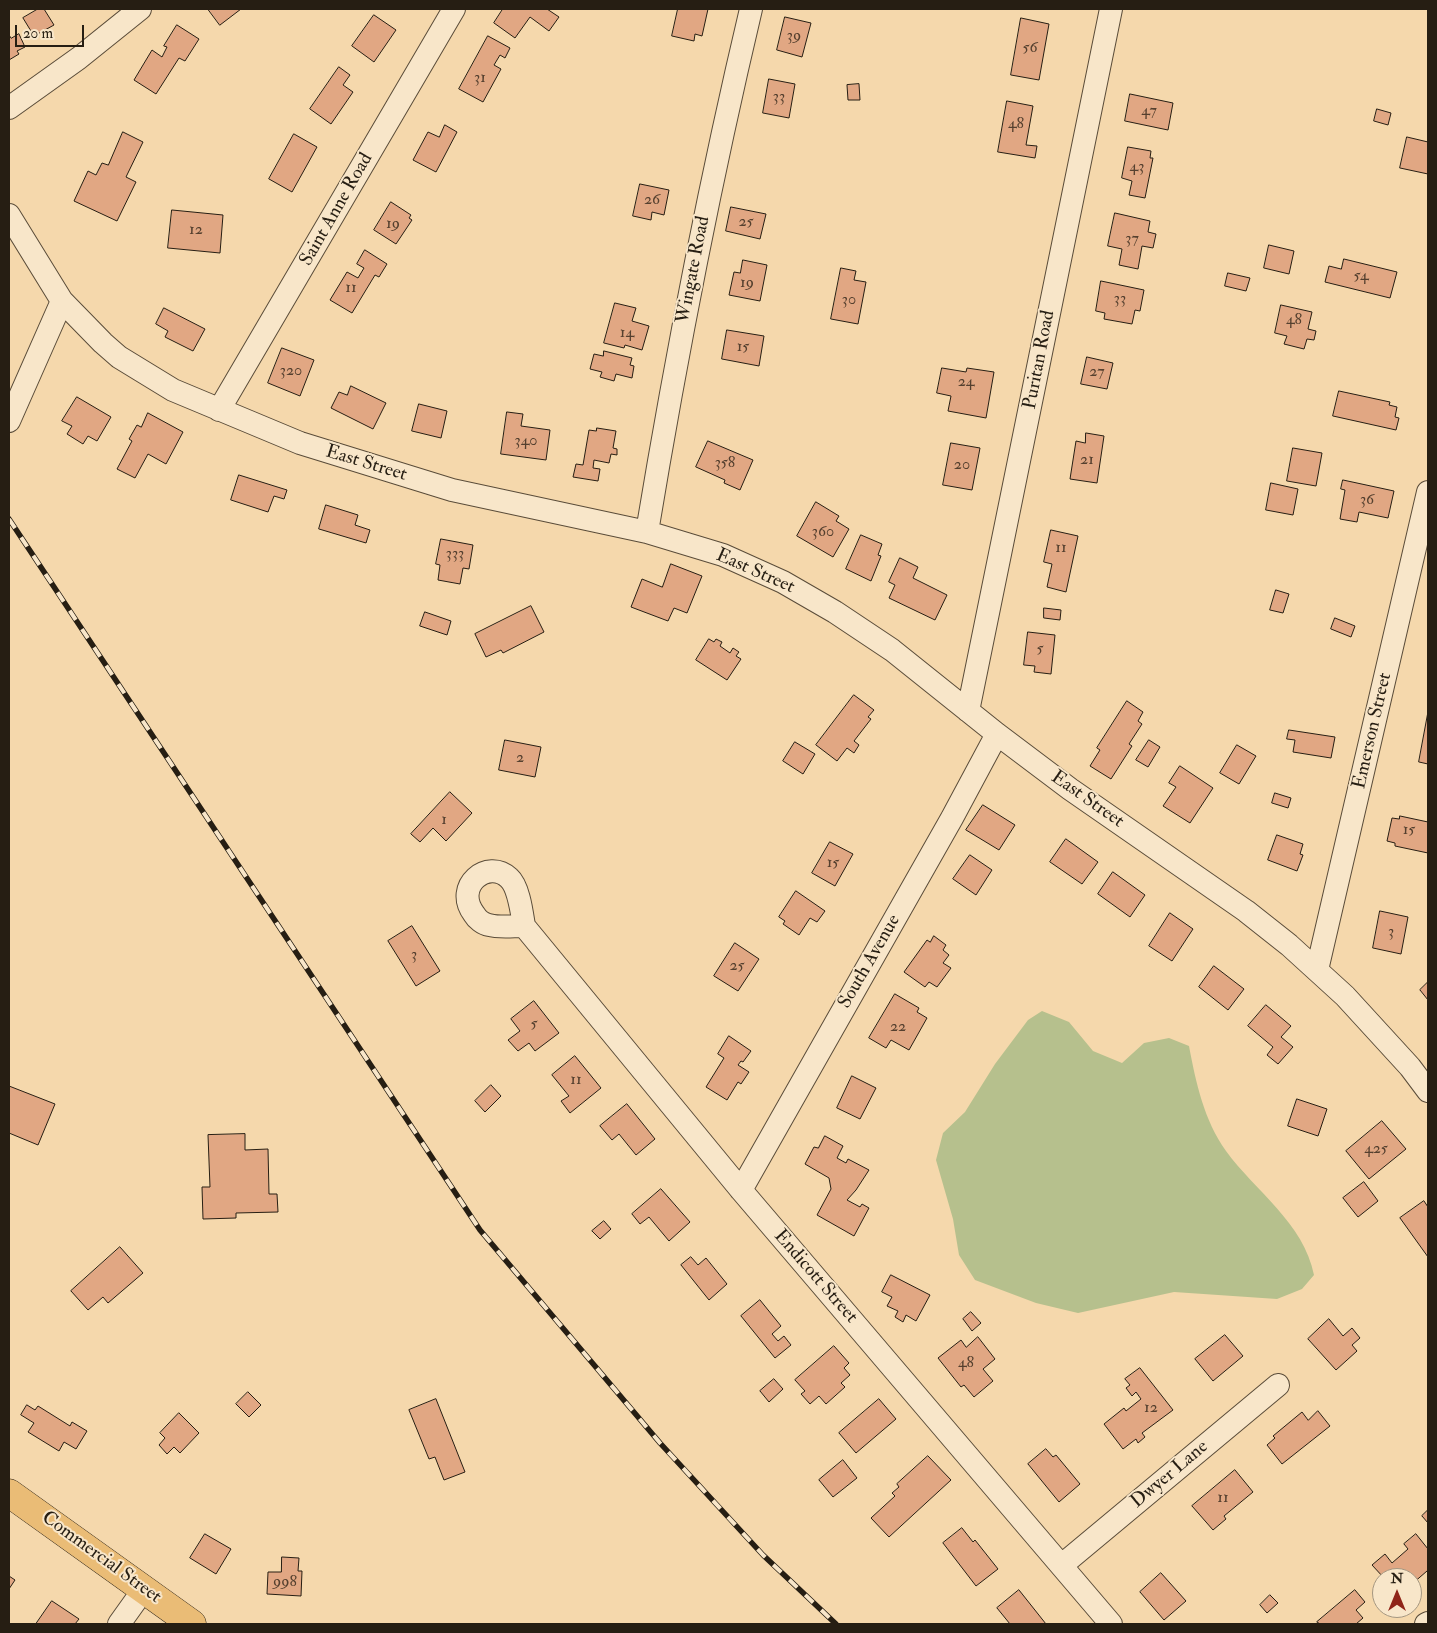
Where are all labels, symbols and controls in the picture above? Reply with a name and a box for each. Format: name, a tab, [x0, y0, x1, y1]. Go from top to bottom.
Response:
scale bar	[18, 15, 86, 47]
text: 20 m	[23, 24, 53, 43]
house number: 39	[787, 27, 801, 47]
house number: 56	[1022, 39, 1038, 59]
house number: 31	[474, 69, 486, 89]
house number: 33	[773, 88, 785, 108]
house number: 47	[1141, 102, 1157, 122]
house number: 48	[1008, 115, 1024, 135]
street label: Saint Anne Road	[295, 149, 379, 271]
house number: 43	[1130, 158, 1144, 178]
house number: 26	[644, 191, 660, 211]
house number: 25	[738, 213, 754, 233]
street label: Wingate Road	[672, 214, 716, 326]
house number: 19	[386, 215, 400, 235]
house number: 12	[189, 221, 203, 241]
house number: 37	[1125, 230, 1139, 250]
house number: 54	[1353, 267, 1369, 287]
house number: 19	[740, 274, 754, 294]
house number: 11	[345, 279, 357, 299]
house number: 33	[1114, 290, 1126, 310]
house number: 30	[842, 291, 856, 311]
street label: Puritan Road	[1019, 309, 1061, 411]
house number: 48	[1286, 311, 1302, 331]
house number: 14	[620, 324, 634, 344]
house number: 15	[737, 338, 749, 358]
house number: 320	[280, 362, 302, 382]
house number: 27	[1089, 363, 1105, 383]
house number: 24	[958, 373, 974, 393]
house number: 340	[515, 432, 537, 452]
street label: East Street	[323, 441, 409, 487]
house number: 21	[1080, 451, 1094, 471]
house number: 358	[715, 454, 735, 474]
house number: 20	[954, 456, 970, 476]
house number: 36	[1360, 491, 1374, 511]
house number: 360	[812, 523, 834, 543]
house number: 11	[1055, 539, 1067, 559]
house number: 333	[446, 545, 464, 565]
street label: East Street	[712, 545, 798, 599]
house number: 5	[1036, 640, 1044, 660]
street label: Emerson Street	[1349, 671, 1397, 791]
house number: 2	[516, 749, 524, 769]
street label: East Street	[1046, 767, 1128, 833]
house number: 1	[441, 811, 447, 831]
house number: 15	[1403, 821, 1415, 841]
house number: 15	[827, 854, 839, 874]
street label: South Avenue	[834, 911, 906, 1013]
house number: 3	[1388, 923, 1394, 943]
house number: 3	[411, 946, 417, 966]
house number: 25	[729, 957, 745, 977]
house number: 5	[530, 1015, 538, 1035]
house number: 22	[890, 1018, 906, 1038]
house number: 11	[570, 1071, 582, 1091]
house number: 425	[1364, 1140, 1388, 1160]
street label: Endicott Street	[768, 1226, 862, 1328]
house number: 48	[958, 1354, 974, 1374]
house number: 12	[1144, 1399, 1158, 1419]
street label: Dwyer Lane	[1127, 1436, 1213, 1514]
house number: 11	[1217, 1489, 1229, 1509]
street label: Commercial Street	[37, 1507, 165, 1609]
north arrow	[1372, 1568, 1422, 1618]
text: N	[1391, 1570, 1403, 1587]
house number: 998	[273, 1573, 297, 1593]

